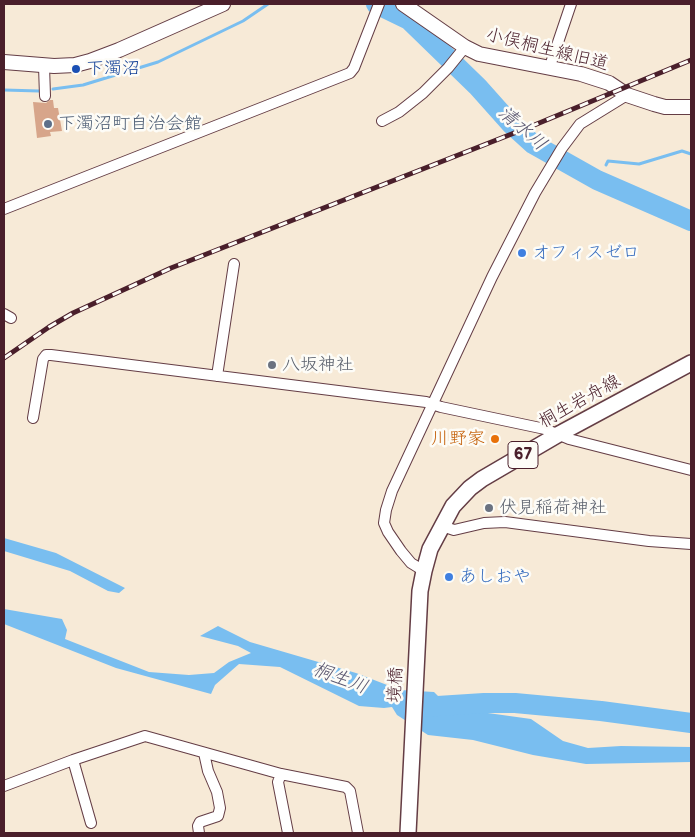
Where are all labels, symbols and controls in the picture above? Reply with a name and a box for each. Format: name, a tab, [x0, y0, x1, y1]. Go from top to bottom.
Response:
street label: 小俣桐生線旧道	[483, 24, 611, 76]
place label: 下濁沼	[86, 58, 140, 80]
marker: 下濁沼	[70, 63, 82, 75]
water label: 清水川	[493, 102, 551, 156]
place label: 下濁沼町自治会館	[58, 113, 202, 135]
marker: 下濁沼町自治会館	[42, 118, 54, 130]
place label: オフィスゼロ	[532, 242, 640, 264]
marker: オフィスゼロ	[516, 247, 528, 259]
place label: 八坂神社	[282, 354, 354, 376]
marker: 八坂神社	[266, 359, 278, 371]
street label: 桐生岩舟線	[535, 371, 625, 433]
place label: 川野家	[431, 428, 485, 450]
marker: 川野家	[489, 433, 501, 445]
road number: 67	[508, 442, 538, 468]
place label: 伏見稲荷神社	[499, 497, 607, 519]
marker: 伏見稲荷神社	[483, 502, 495, 514]
place label: あしおや	[459, 566, 531, 588]
marker: あしおや	[443, 571, 455, 583]
water label: 桐生川	[309, 658, 371, 700]
street label: 境橋	[384, 666, 408, 704]

